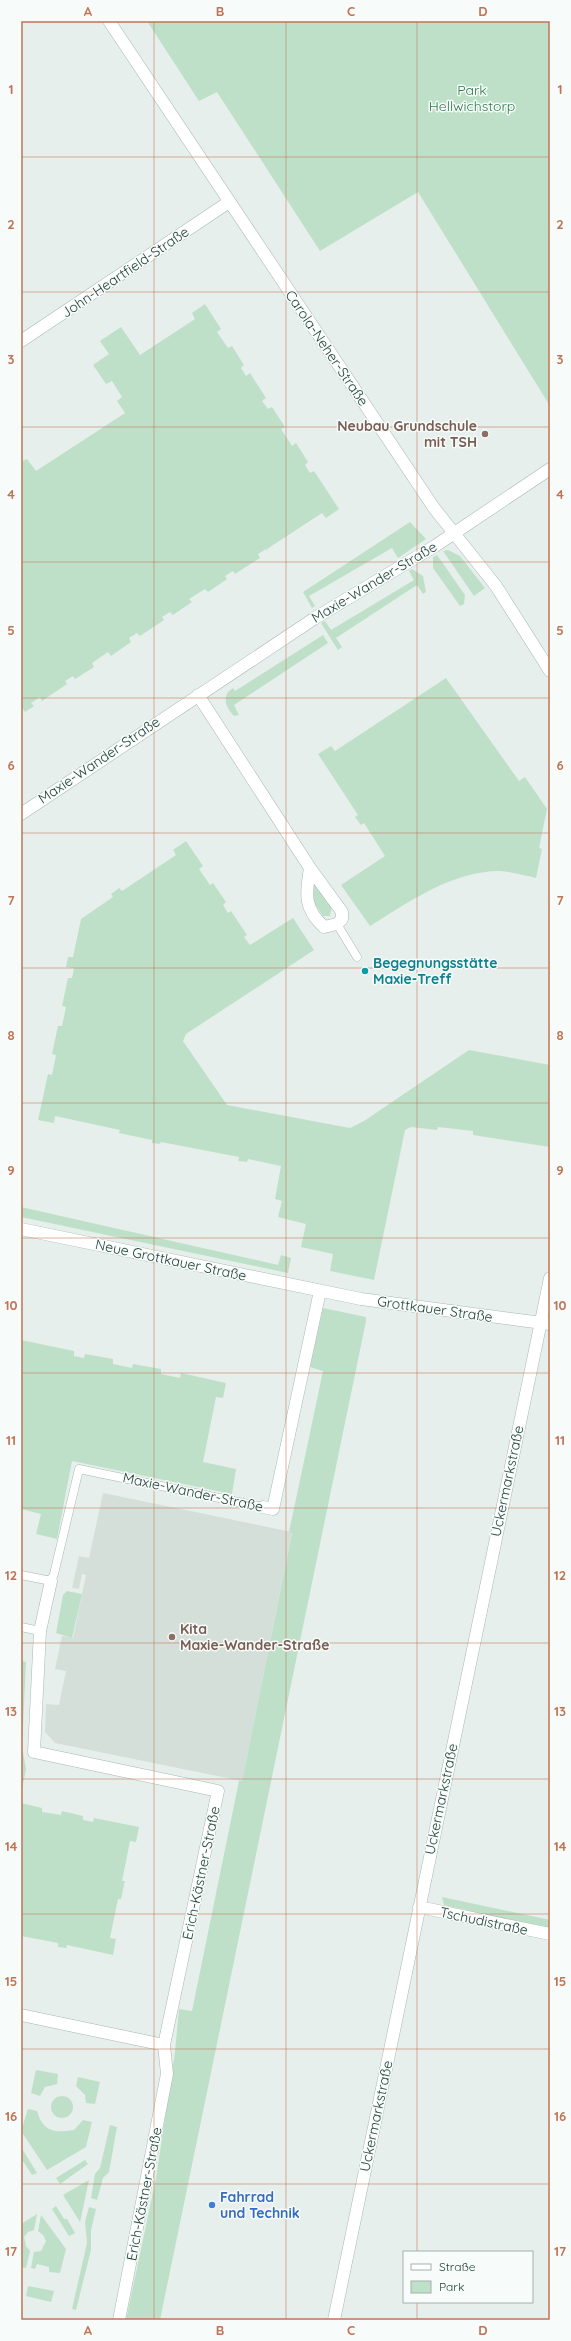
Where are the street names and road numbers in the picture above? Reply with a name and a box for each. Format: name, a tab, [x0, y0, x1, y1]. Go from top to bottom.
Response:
street label: John-Heartfield-Straße	[58, 222, 192, 321]
street label: Carola-Neher-Straße	[282, 287, 372, 409]
street label: Maxie-Wander-Straße	[308, 537, 440, 627]
street label: Maxie-Wander-Straße	[35, 712, 163, 807]
street label: Neue Grottkauer Straße	[94, 1235, 248, 1285]
street label: Grottkauer Straße	[376, 1292, 494, 1326]
street label: Uckermarkstraße	[486, 1424, 528, 1538]
street label: Maxie-Wander-Straße	[121, 1468, 265, 1516]
street label: Uckermarkstraße	[420, 1742, 462, 1856]
street label: Erich-Kästner-Straße	[178, 1805, 224, 1941]
street label: Tschudistraße	[438, 1903, 530, 1939]
street label: Uckermarkstraße	[355, 2059, 397, 2173]
street label: Erich-Kästner-Straße	[122, 2126, 166, 2262]

